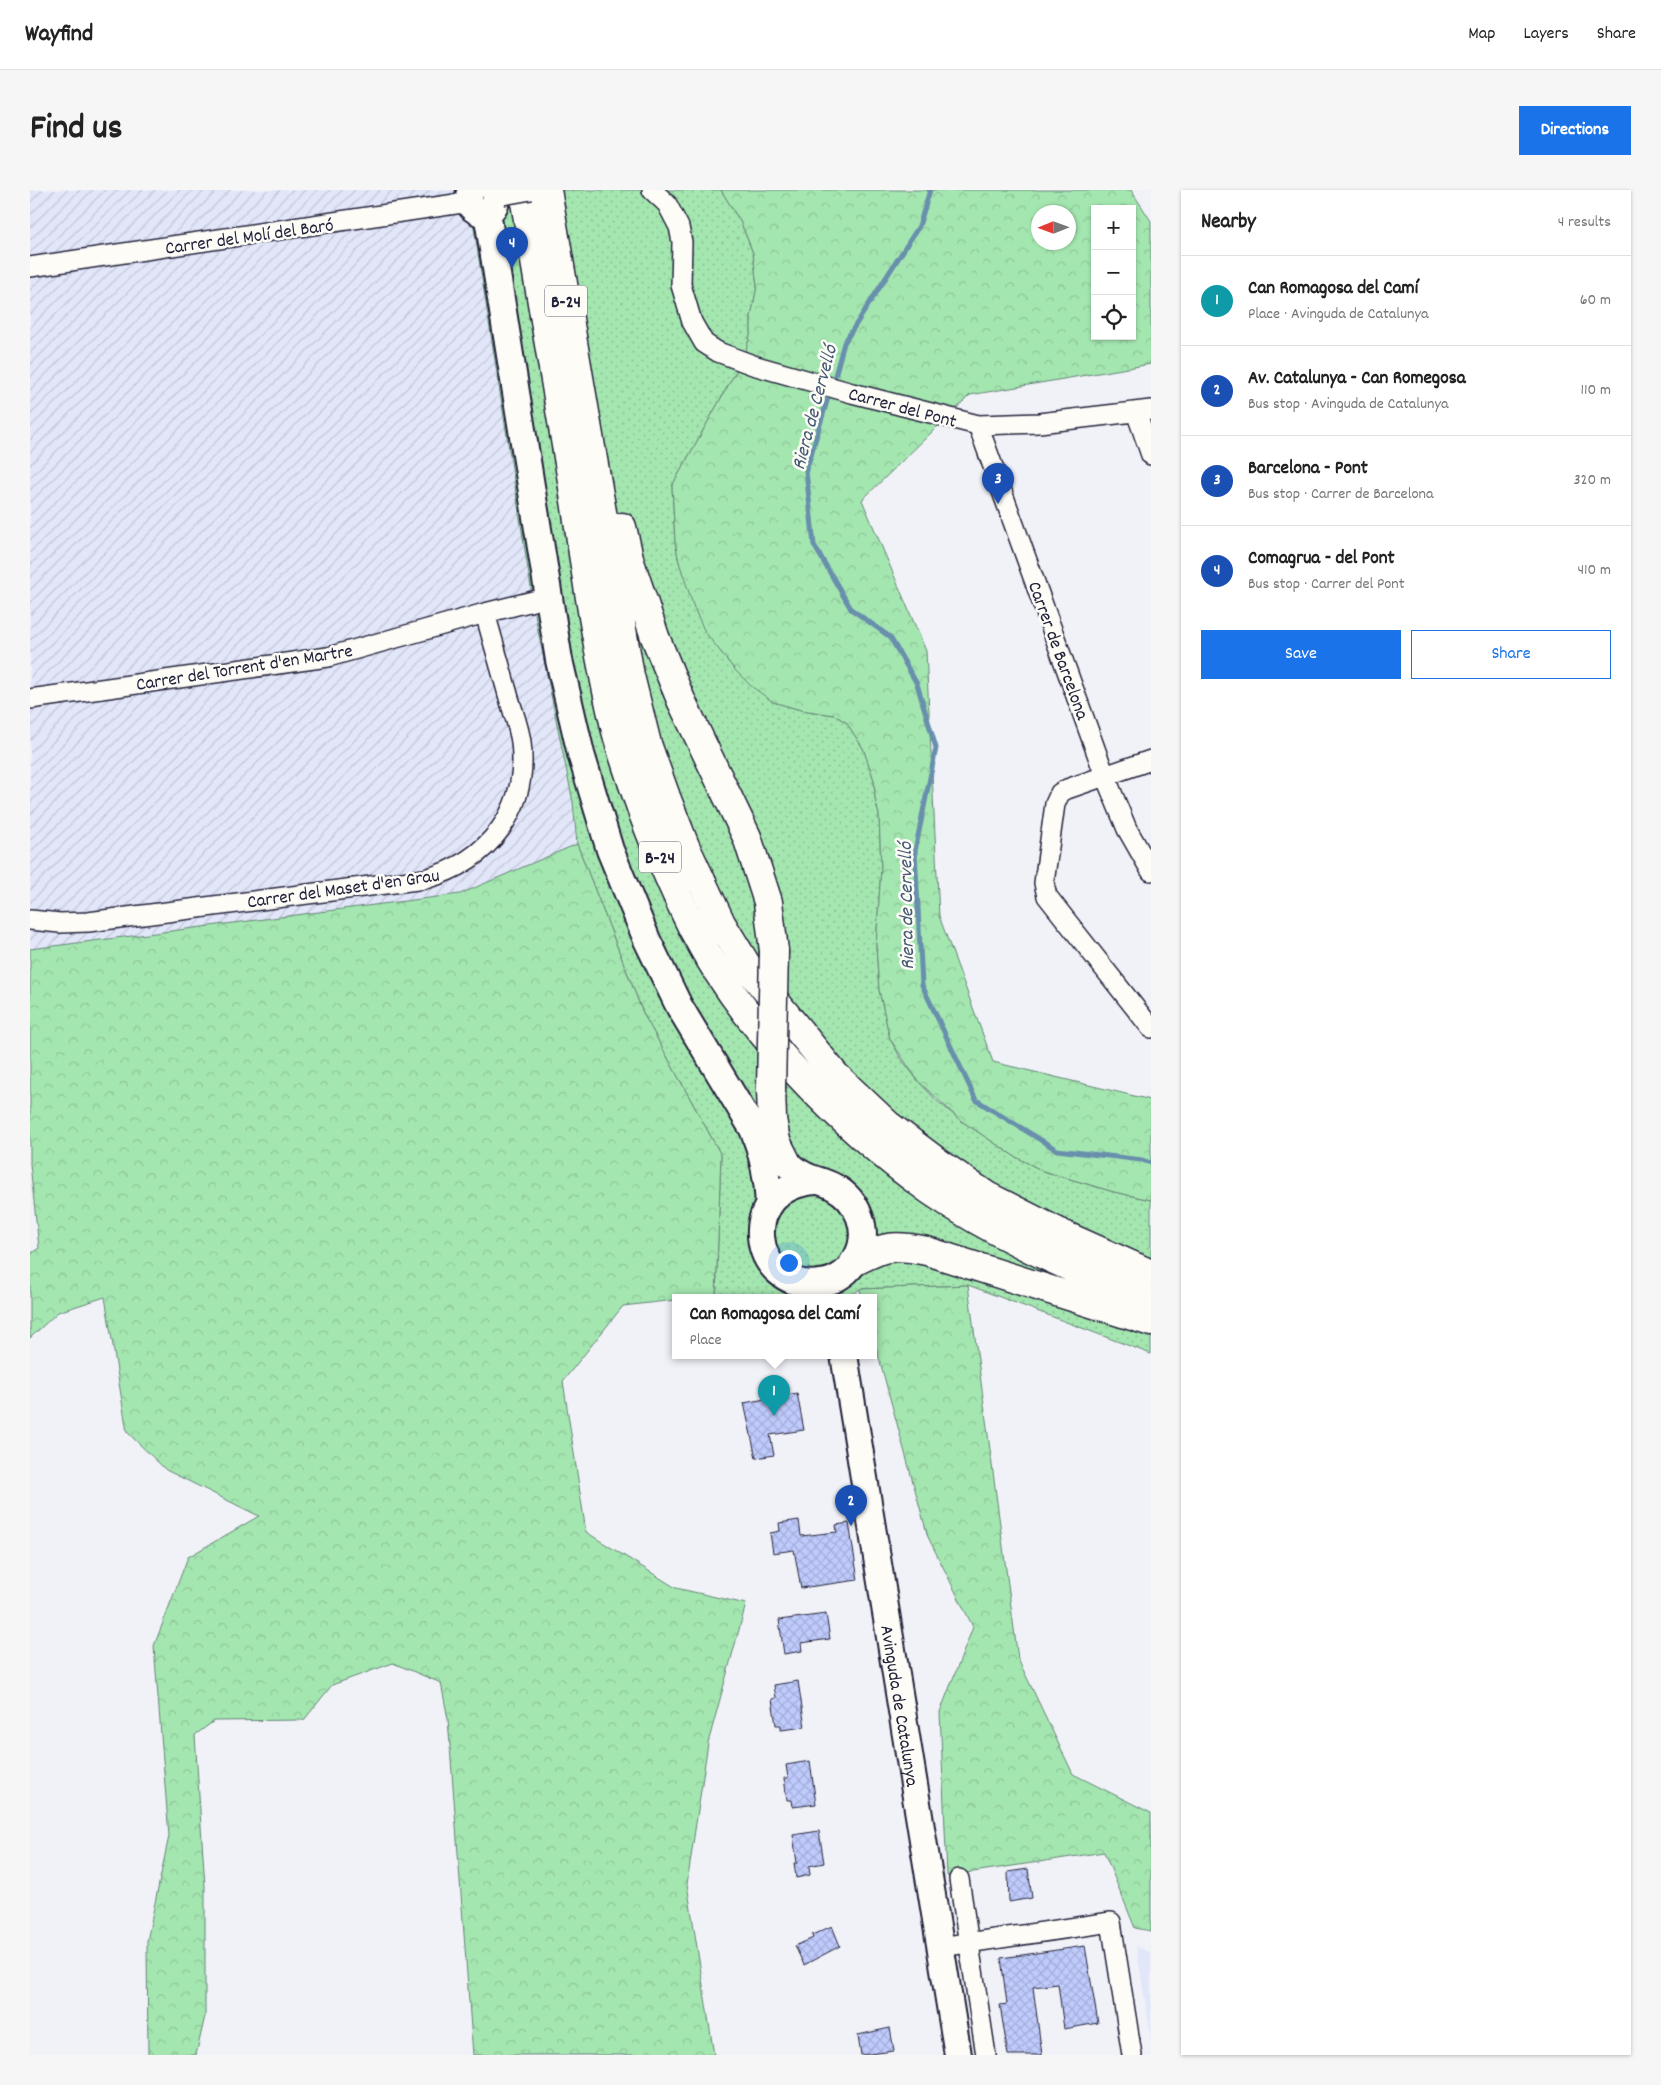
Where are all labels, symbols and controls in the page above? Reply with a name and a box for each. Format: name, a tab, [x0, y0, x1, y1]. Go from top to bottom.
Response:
text: Wayfind	[25, 18, 93, 52]
text: Map	[1468, 22, 1495, 47]
text: Layers	[1523, 22, 1569, 47]
text: Share	[1597, 22, 1636, 47]
text: Find us	[30, 105, 122, 155]
button: Directions	[1519, 106, 1631, 155]
north arrow	[1031, 205, 1076, 250]
map controls	[1091, 205, 1136, 340]
button: +	[1091, 205, 1136, 250]
text: Nearby	[1201, 208, 1256, 238]
text: 4 results	[1558, 211, 1611, 234]
street label: Carrer del Molí del Baró	[164, 213, 335, 264]
pin: 4	[496, 227, 528, 268]
button: −	[1091, 250, 1136, 295]
text: Can Romagosa del Camí	[1248, 276, 1418, 303]
road number: B-24	[545, 285, 587, 316]
text: 1	[1215, 289, 1219, 312]
text: 60 m	[1580, 289, 1611, 312]
button: locate	[1091, 295, 1136, 340]
text: Place · Avinguda de Catalunya	[1248, 303, 1428, 326]
water label: Riera de Cervelló	[786, 340, 847, 473]
text: Av. Catalunya - Can Romegosa	[1248, 366, 1466, 393]
text: 2	[1214, 379, 1221, 402]
text: 110 m	[1581, 379, 1611, 402]
street label: Carrer del Pont	[845, 382, 959, 437]
text: Bus stop · Avinguda de Catalunya	[1248, 393, 1448, 416]
text: Barcelona - Pont	[1248, 456, 1368, 483]
pin: 3	[982, 463, 1014, 504]
text: 3	[1213, 469, 1221, 492]
text: 320 m	[1574, 469, 1611, 492]
text: Bus stop · Carrer de Barcelona	[1248, 483, 1433, 506]
text: Comagrua - del Pont	[1248, 546, 1395, 573]
text: 4	[1214, 559, 1220, 582]
text: 410 m	[1577, 559, 1611, 582]
text: Bus stop · Carrer del Pont	[1248, 573, 1405, 596]
street label: Carrer de Barcelona	[1019, 578, 1095, 725]
button: Save	[1201, 630, 1401, 679]
button: Share	[1411, 630, 1611, 679]
street label: Carrer del Torrent d'en Martre	[134, 639, 355, 700]
water label: Riera de Cervelló	[893, 840, 923, 970]
road number: B-24	[639, 842, 681, 872]
street label: Carrer del Maset d'en Grau	[246, 864, 441, 917]
your location	[776, 1250, 802, 1276]
popup	[672, 1294, 877, 1359]
text: Can Romagosa del Camí	[689, 1302, 860, 1329]
text: Place	[689, 1329, 721, 1352]
pin: 1	[758, 1375, 790, 1416]
pin: 2	[835, 1485, 867, 1526]
street label: Avinguda de Catalunya	[871, 1623, 924, 1790]

